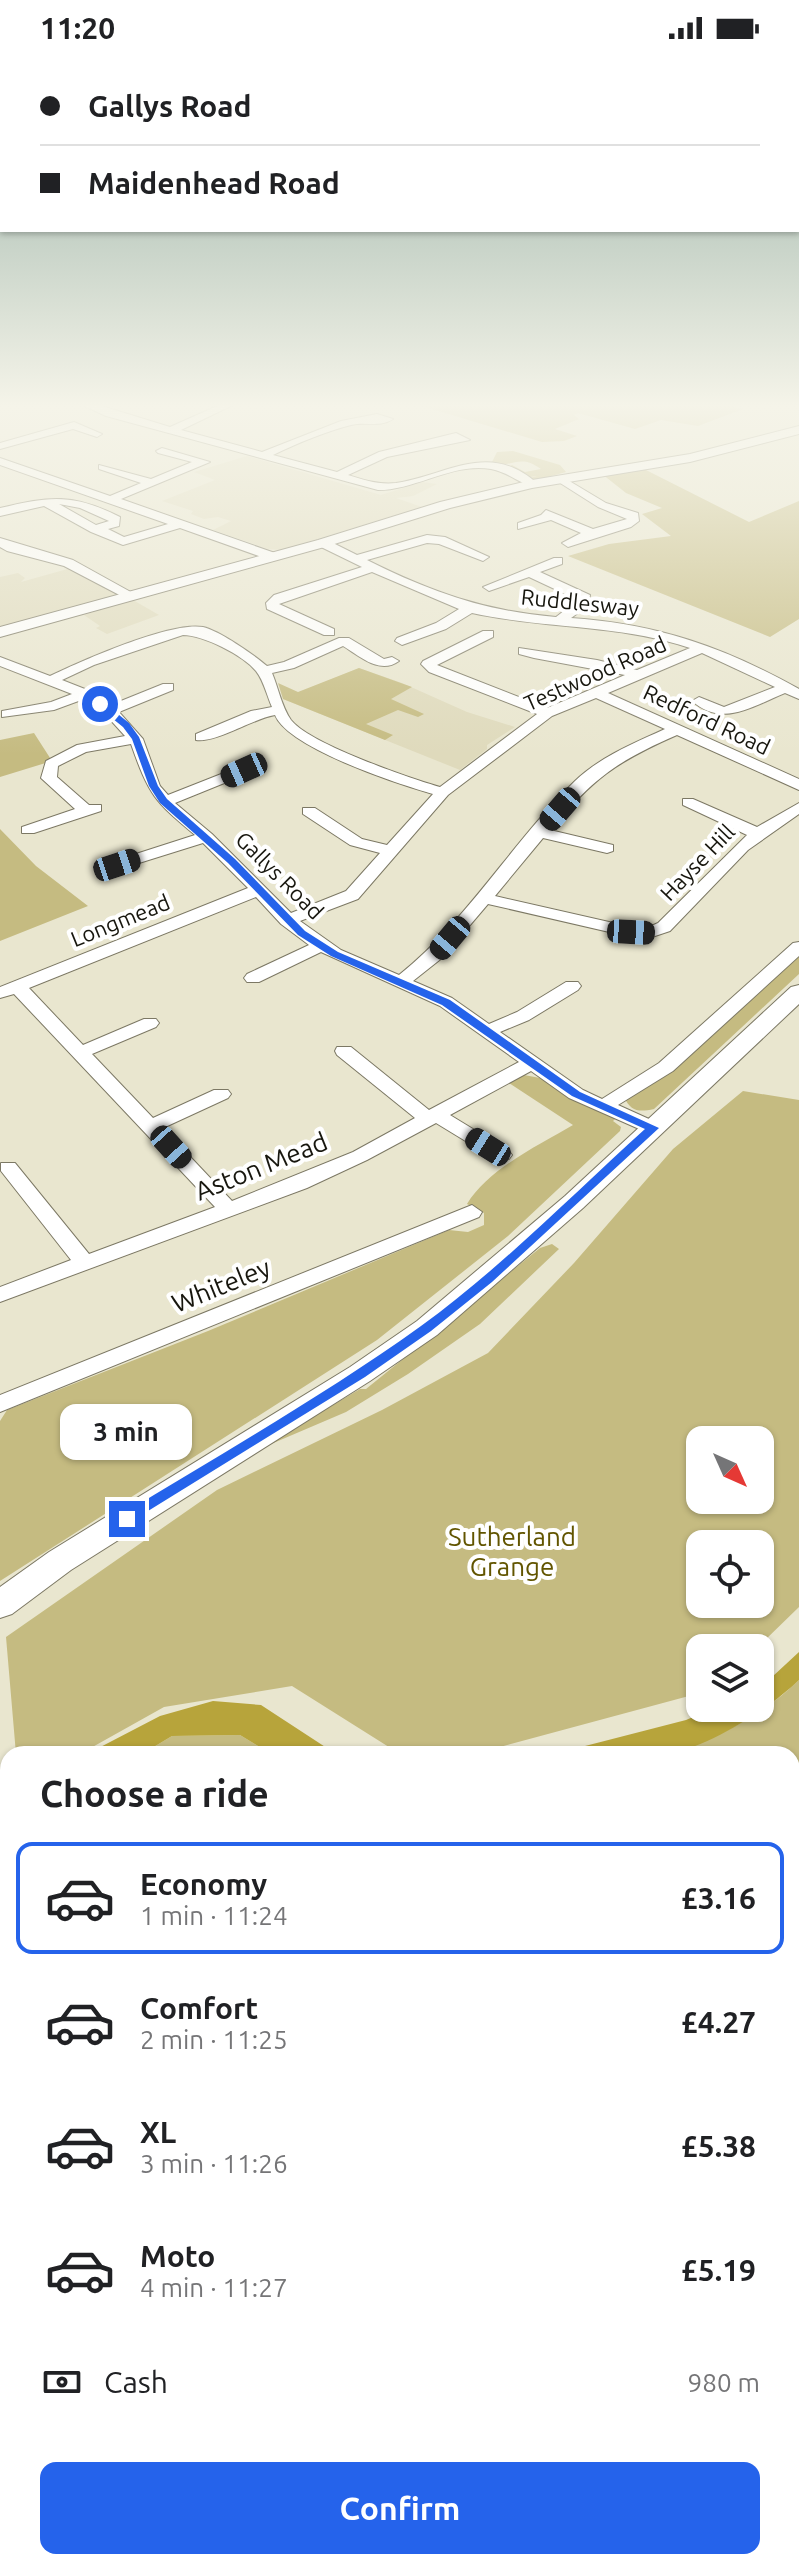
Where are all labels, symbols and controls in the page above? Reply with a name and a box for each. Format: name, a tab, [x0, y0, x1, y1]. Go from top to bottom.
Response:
text: 11:20	[40, 11, 115, 45]
text: Gallys Road	[88, 89, 252, 123]
text: Maidenhead Road	[88, 166, 340, 200]
street label: Ruddlesway	[520, 583, 641, 621]
street label: Testwood Road	[520, 630, 670, 716]
street label: Redford Road	[640, 679, 774, 759]
route start	[82, 686, 118, 722]
car	[217, 749, 271, 791]
car	[535, 783, 585, 835]
street label: Hayse Hill	[655, 819, 740, 905]
street label: Gallys Road	[231, 826, 329, 924]
car	[90, 846, 144, 884]
street label: Longmead	[67, 889, 173, 951]
car	[425, 912, 475, 964]
car	[606, 919, 656, 945]
car	[146, 1121, 196, 1173]
car	[461, 1124, 515, 1170]
street label: Aston Mead	[191, 1126, 331, 1206]
street label: Whiteley	[168, 1252, 274, 1318]
callout: 3 min	[61, 1403, 193, 1459]
text: 3 min	[93, 1417, 159, 1446]
north arrow	[686, 1426, 774, 1514]
map controls	[686, 1426, 774, 1722]
route end	[109, 1501, 145, 1537]
park label: Sutherland Grange	[448, 1522, 576, 1581]
button: locate	[686, 1530, 774, 1618]
button: layers	[686, 1634, 774, 1722]
text: Choose a ride	[40, 1773, 269, 1814]
icon: car	[44, 1862, 116, 1934]
text: Economy	[140, 1867, 267, 1901]
text: £3.16	[681, 1881, 756, 1915]
text: 1 min · 11:24	[140, 1901, 288, 1930]
icon: car	[44, 1986, 116, 2058]
text: Comfort	[140, 1991, 258, 2025]
text: £4.27	[681, 2005, 756, 2039]
text: 2 min · 11:25	[140, 2025, 288, 2054]
icon: car	[44, 2110, 116, 2182]
text: XL	[140, 2115, 176, 2149]
text: £5.38	[681, 2129, 756, 2163]
text: 3 min · 11:26	[140, 2149, 288, 2178]
icon: car	[44, 2234, 116, 2306]
text: Moto	[140, 2239, 215, 2273]
text: £5.19	[681, 2253, 756, 2287]
text: 4 min · 11:27	[140, 2273, 288, 2302]
icon: cash	[40, 2360, 84, 2404]
text: Cash	[104, 2365, 168, 2399]
text: 980 m	[688, 2368, 760, 2397]
button: Confirm	[40, 2462, 760, 2554]

